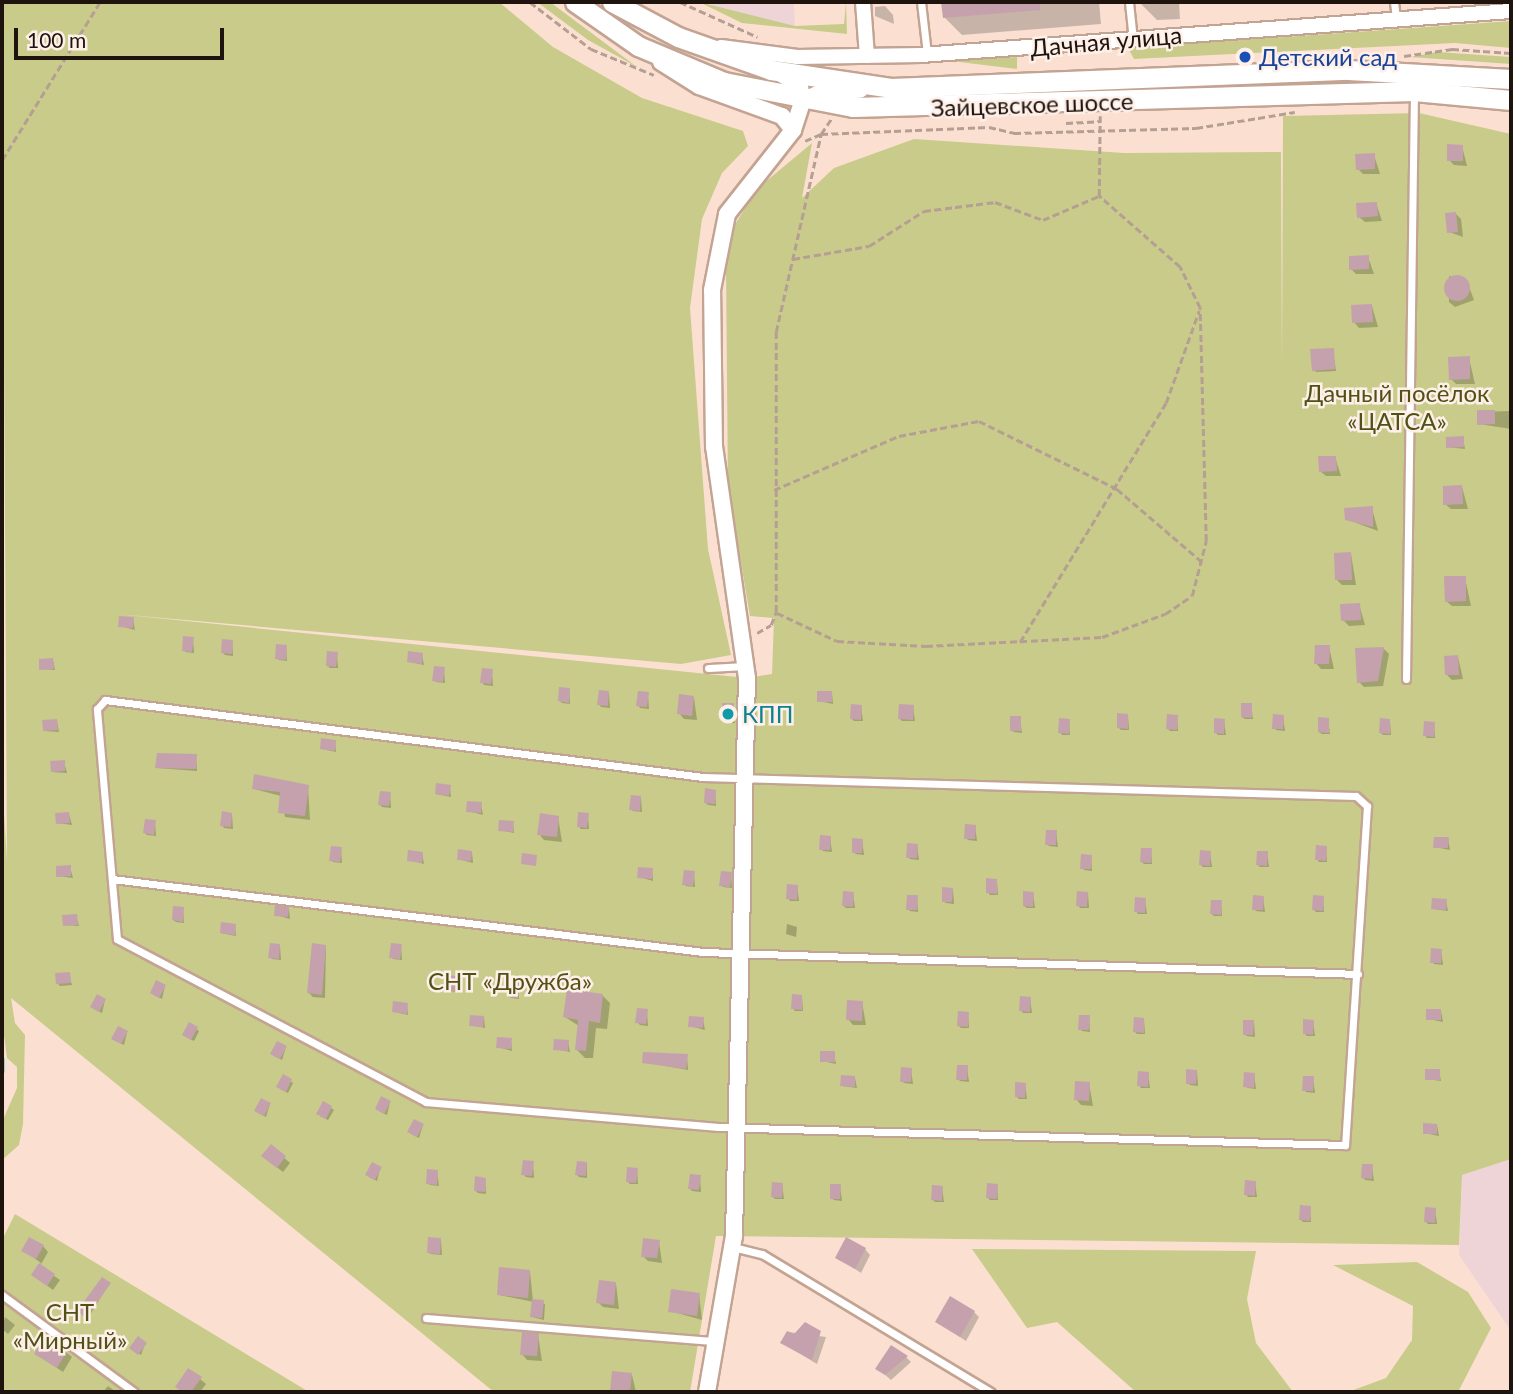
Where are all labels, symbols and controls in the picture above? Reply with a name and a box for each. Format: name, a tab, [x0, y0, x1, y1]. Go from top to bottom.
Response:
scale bar	[18, 14, 228, 58]
street label: Дачная улица	[1029, 20, 1183, 62]
text: 100 m	[27, 27, 86, 52]
place label: Детский сад	[1259, 43, 1397, 71]
marker: Детский сад	[1237, 49, 1253, 65]
street label: Зайцевское шоссе	[930, 86, 1134, 122]
park label: Дачный посёлок «ЦАТСА»	[1305, 379, 1489, 435]
place label: КПП	[742, 700, 793, 728]
marker: КПП	[720, 706, 736, 722]
park label: СНТ «Дружба»	[428, 967, 592, 995]
park label: СНТ «Мирный»	[13, 1298, 127, 1354]

